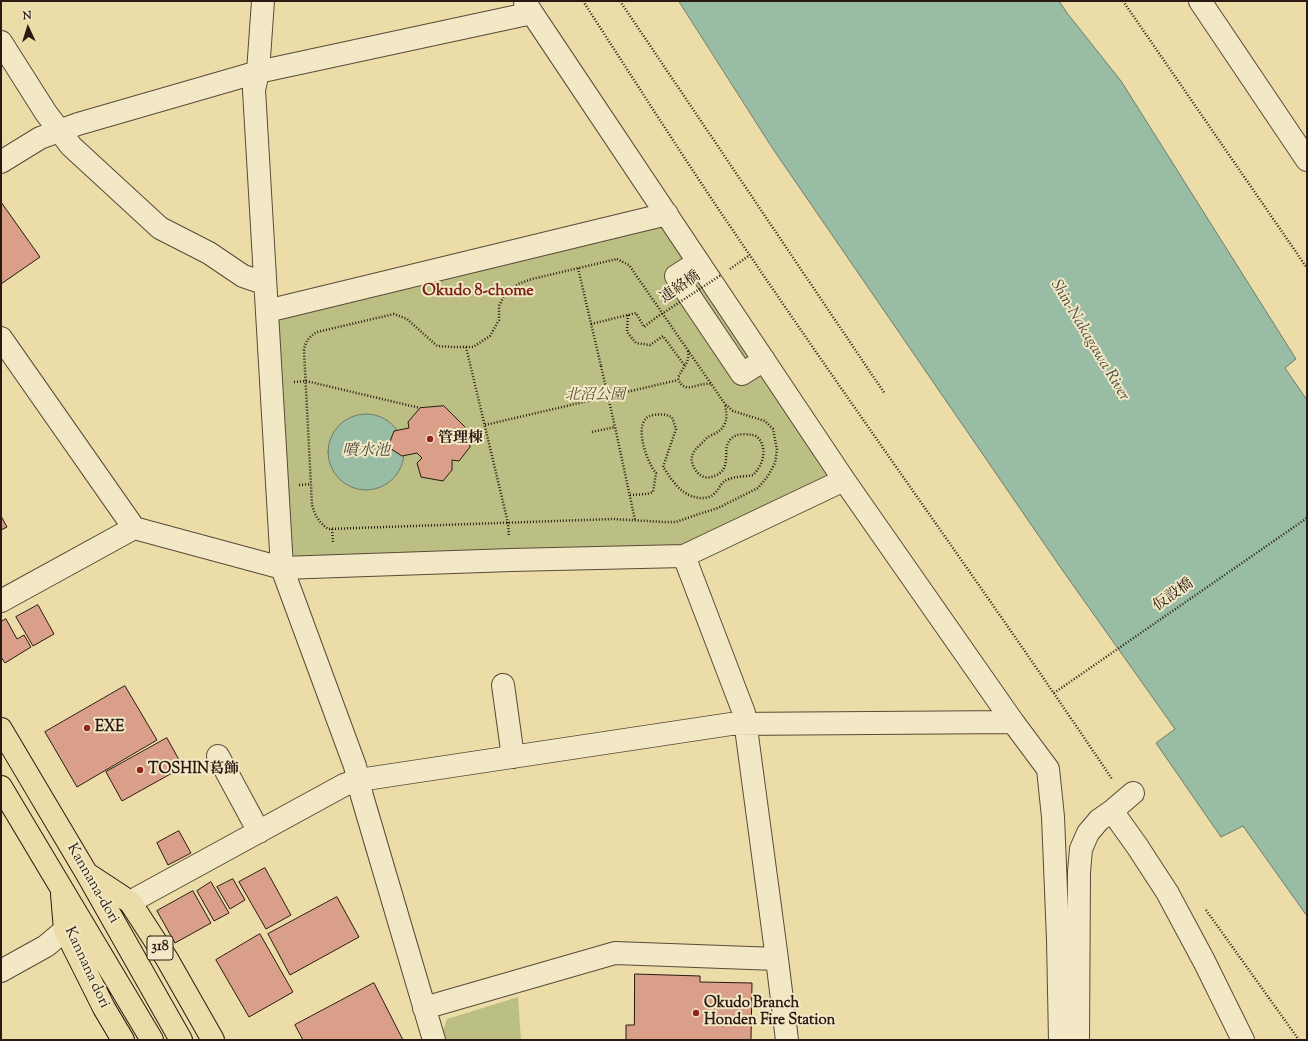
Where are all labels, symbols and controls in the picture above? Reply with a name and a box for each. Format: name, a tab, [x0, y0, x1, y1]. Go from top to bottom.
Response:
north arrow	[8, 8, 48, 48]
text: N	[22, 8, 32, 24]
street label: 連絡橋	[657, 268, 705, 308]
water label: Shin-Nakagawa River	[1045, 277, 1133, 405]
district label: Okudo 8-chome	[422, 282, 534, 302]
park label: 北沼公園	[565, 387, 625, 405]
place label: 管理棟	[438, 430, 483, 448]
marker: 管理棟	[425, 434, 435, 444]
water label: 噴水池	[342, 442, 390, 462]
street label: 仮設橋	[1150, 576, 1198, 616]
place label: EXE	[95, 719, 124, 737]
marker: EXE	[82, 723, 92, 733]
place label: TOSHIN葛飾	[148, 761, 239, 779]
marker: TOSHIN葛飾	[135, 765, 145, 775]
street label: Kannana-dori	[62, 841, 122, 927]
street label: Kannana dori	[59, 924, 113, 1012]
road number: 318	[147, 936, 173, 960]
place label: Okudo Branch Honden Fire Station	[704, 995, 835, 1030]
marker: Okudo Branch Honden Fire Station	[691, 1008, 701, 1018]

